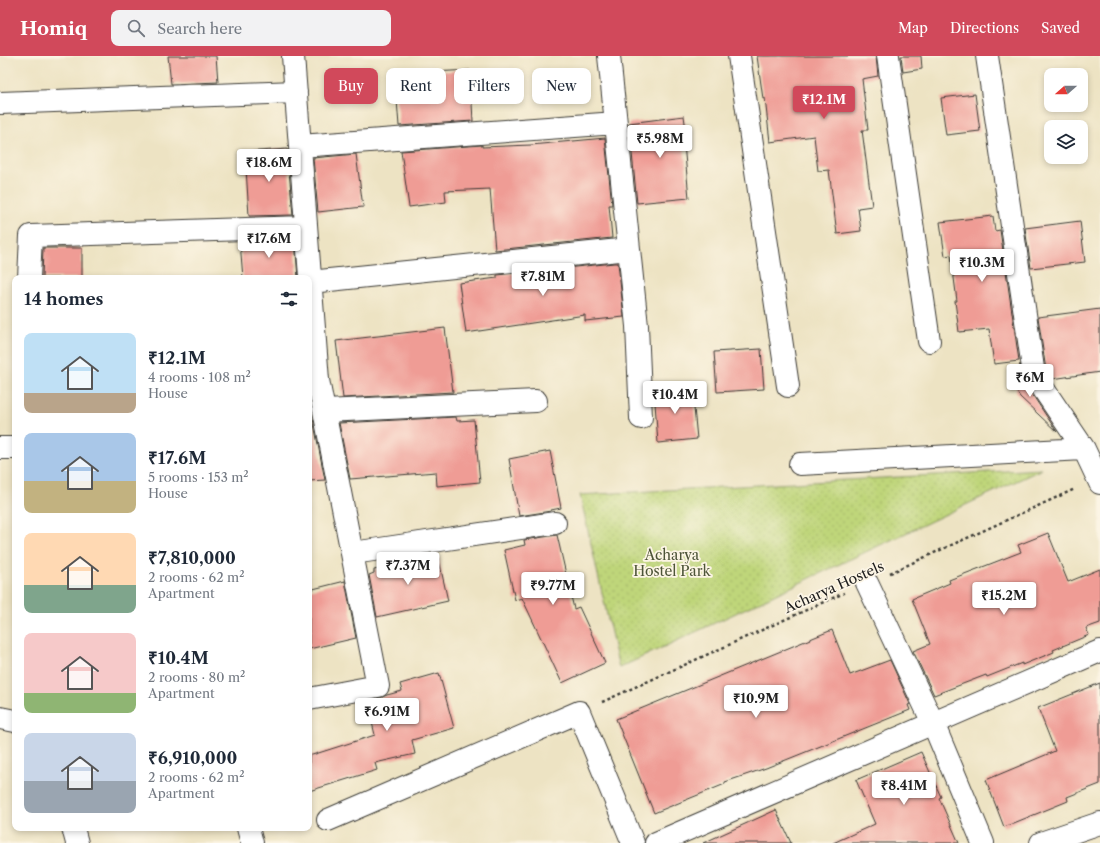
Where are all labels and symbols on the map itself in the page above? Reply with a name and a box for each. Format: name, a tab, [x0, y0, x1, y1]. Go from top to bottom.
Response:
north arrow	[1044, 68, 1088, 112]
pin: ₹12.1M	[791, 86, 857, 120]
pin: ₹5.98M	[627, 125, 693, 159]
pin: ₹18.6M	[236, 149, 302, 183]
pin: ₹17.6M	[236, 225, 302, 259]
pin: ₹10.3M	[949, 249, 1015, 283]
pin: ₹7.81M	[510, 263, 576, 297]
pin: ₹6M	[1011, 364, 1049, 398]
pin: ₹10.4M	[642, 381, 708, 415]
park label: Acharya Hostel Park	[633, 546, 712, 580]
pin: ₹7.37M	[375, 552, 441, 586]
street label: Acharya Hostels	[780, 557, 887, 617]
pin: ₹9.77M	[520, 572, 586, 606]
pin: ₹15.2M	[971, 582, 1037, 616]
pin: ₹10.9M	[723, 685, 789, 719]
pin: ₹6.91M	[354, 698, 420, 732]
pin: ₹8.41M	[871, 772, 937, 806]

